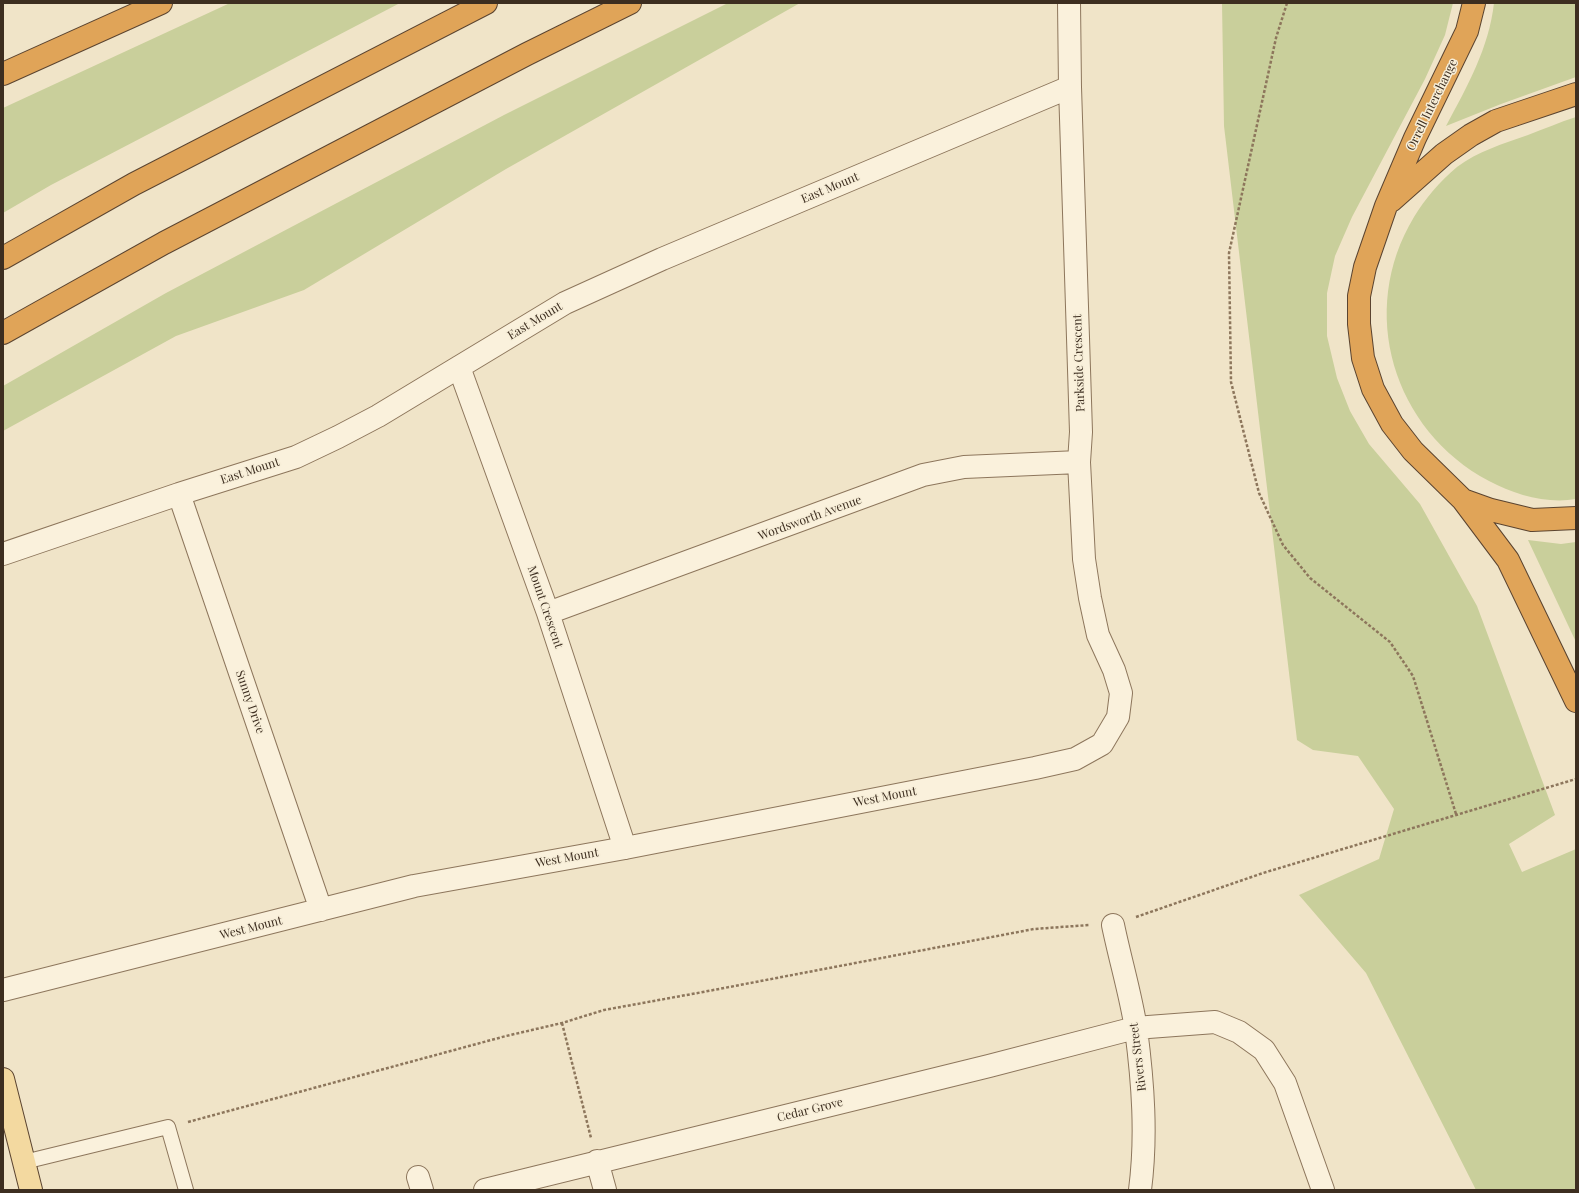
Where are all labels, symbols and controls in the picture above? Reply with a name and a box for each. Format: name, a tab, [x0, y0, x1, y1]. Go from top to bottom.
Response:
street label: Orrell Interchange	[1404, 57, 1460, 153]
street label: East Mount	[799, 169, 861, 207]
street label: East Mount	[505, 299, 565, 343]
street label: Parkside Crescent	[1070, 314, 1088, 412]
street label: East Mount	[219, 455, 281, 487]
street label: Wordsworth Avenue	[756, 493, 864, 543]
street label: Mount Crescent	[524, 564, 566, 650]
street label: Sunny Drive	[232, 668, 268, 736]
street label: West Mount	[852, 784, 918, 810]
street label: West Mount	[534, 845, 600, 871]
street label: West Mount	[218, 913, 284, 943]
street label: Rivers Street	[1127, 1022, 1149, 1092]
street label: Cedar Grove	[776, 1095, 844, 1125]

